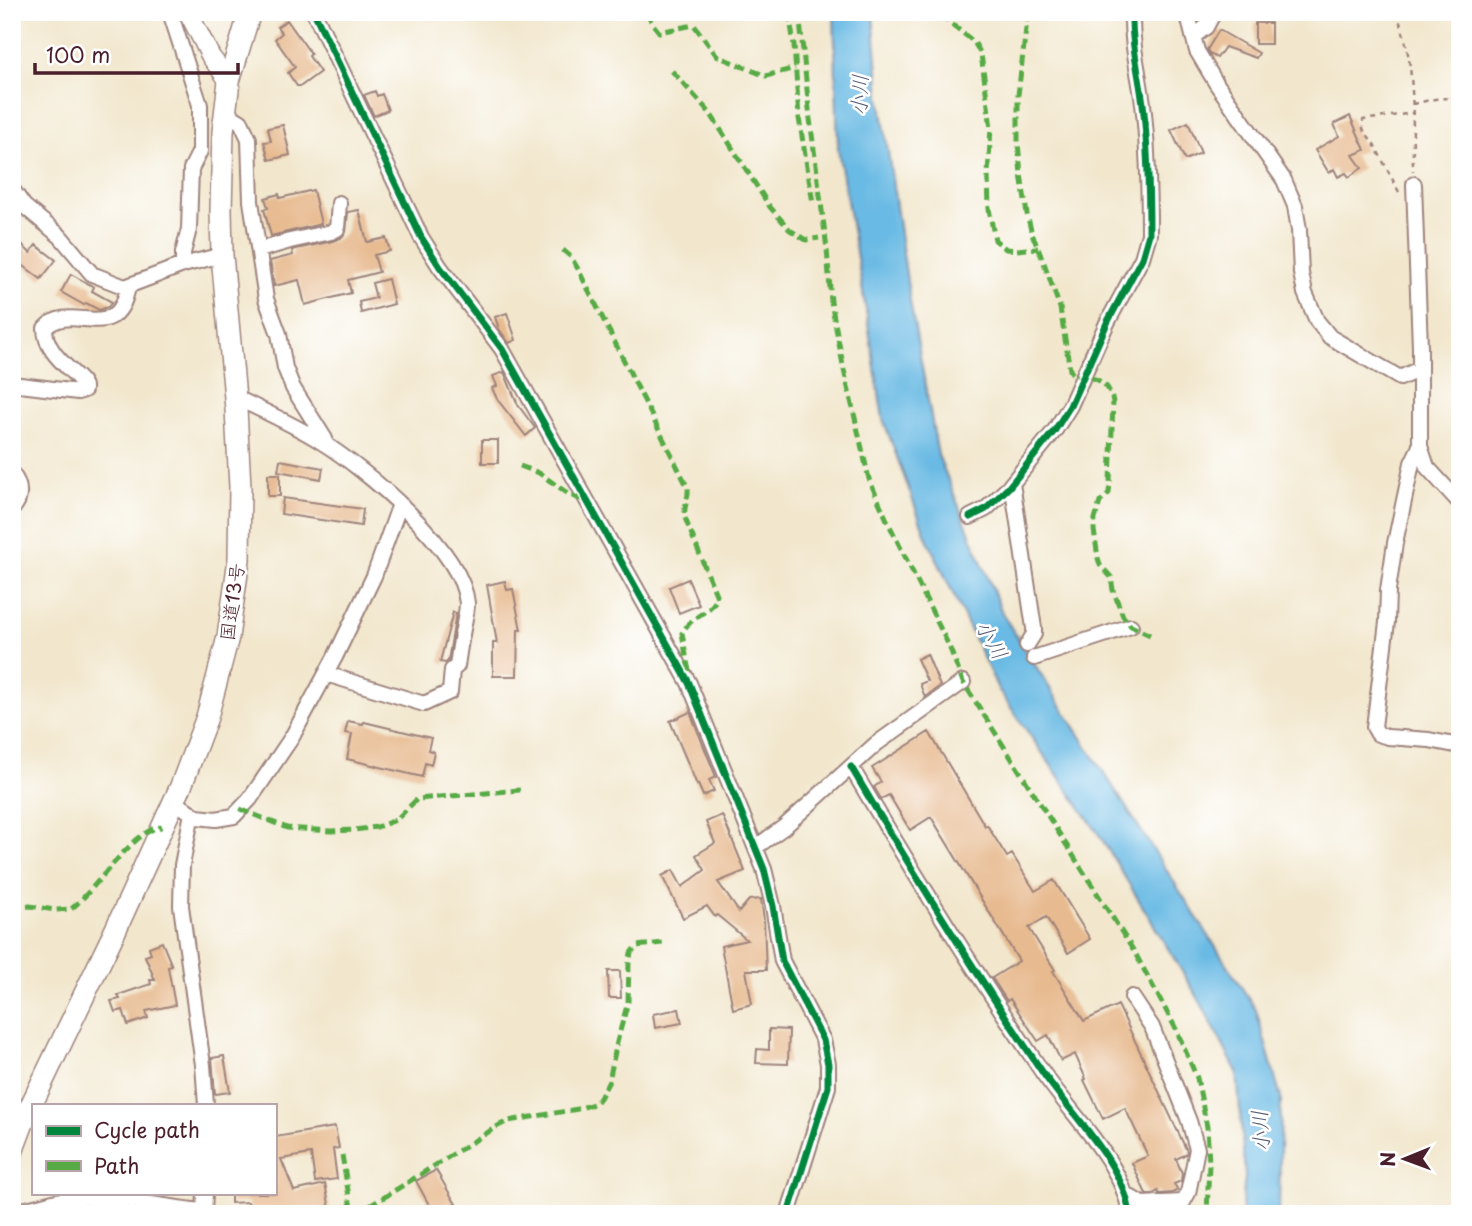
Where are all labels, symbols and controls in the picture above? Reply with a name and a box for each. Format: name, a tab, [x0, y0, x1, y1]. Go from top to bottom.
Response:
scale bar	[35, 32, 238, 76]
text: 100 m	[46, 38, 110, 70]
water label: 小川	[841, 73, 875, 116]
street label: 国道13号	[212, 561, 250, 642]
water label: 小川	[968, 613, 1017, 665]
legend	[32, 1104, 276, 1194]
water label: 小川	[1242, 1109, 1276, 1153]
text: Cycle path	[94, 1113, 200, 1145]
north arrow	[1370, 1124, 1440, 1194]
text: Path	[94, 1149, 139, 1181]
text: N	[1373, 1152, 1401, 1167]

